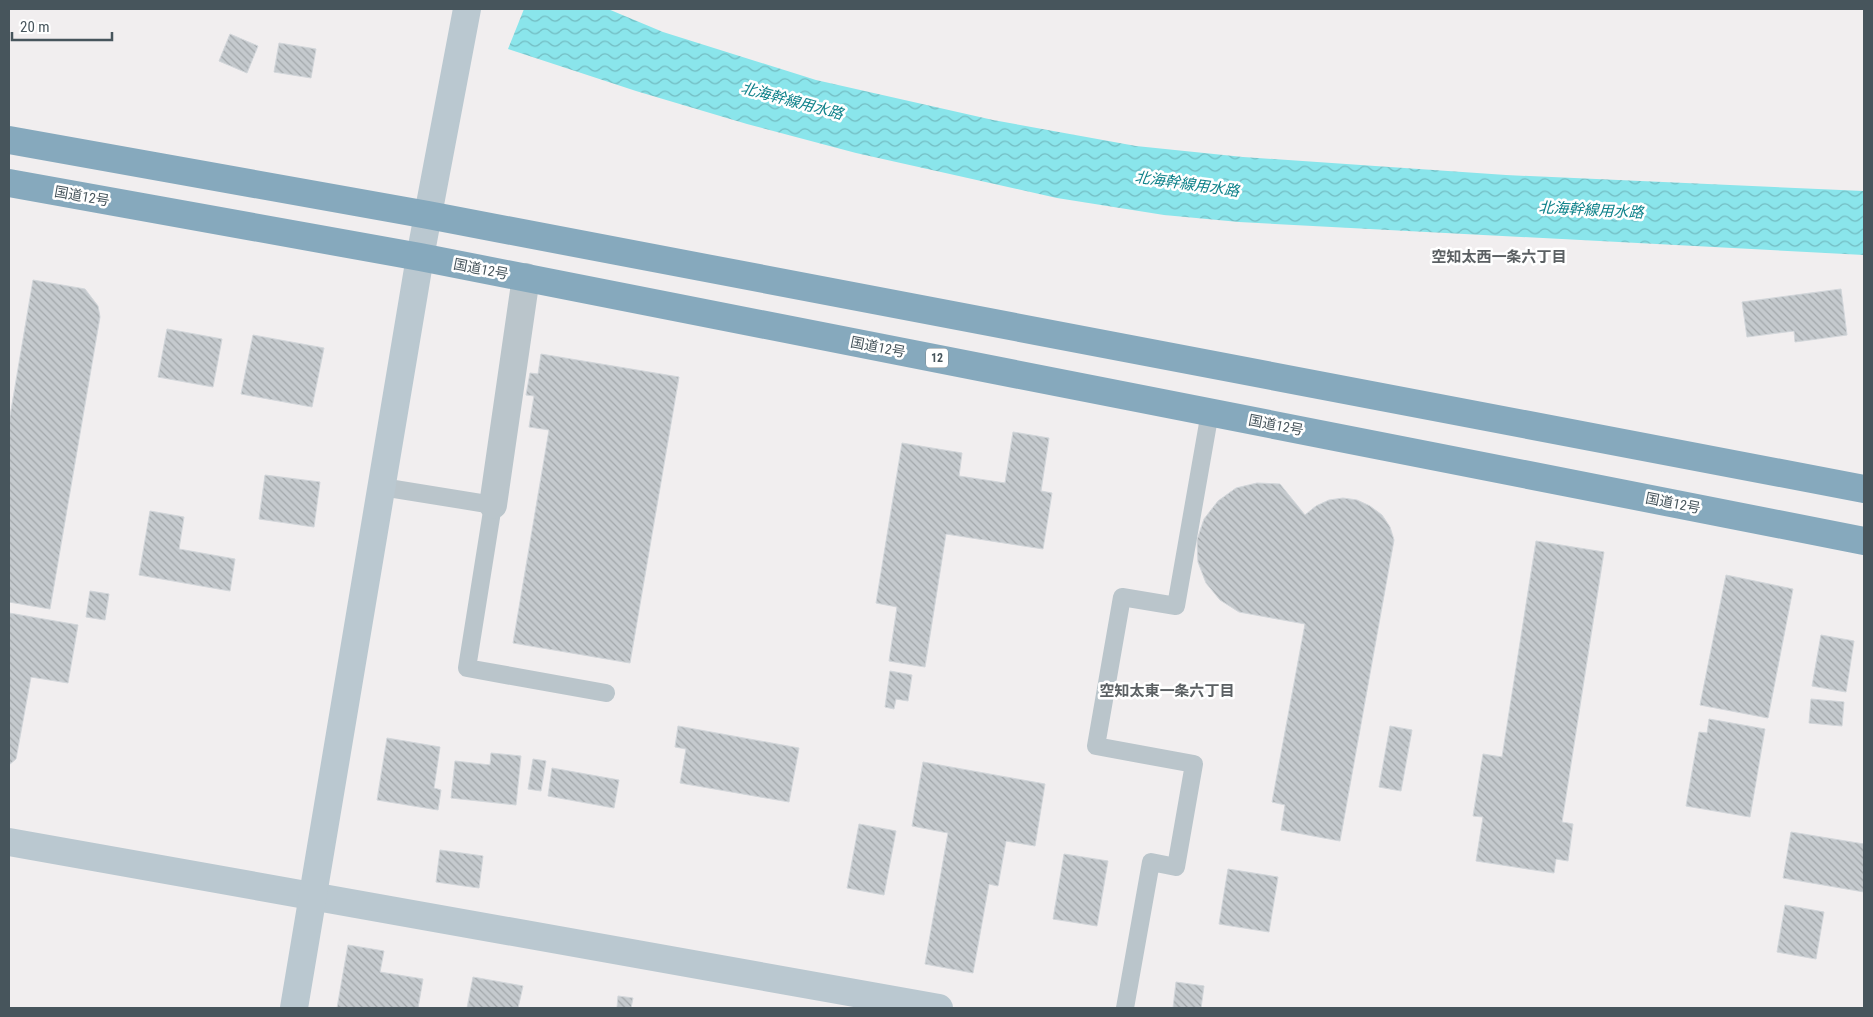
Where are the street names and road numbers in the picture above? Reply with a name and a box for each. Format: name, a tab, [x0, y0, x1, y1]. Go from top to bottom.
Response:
street label: 国道12号	[53, 183, 111, 209]
street label: 国道12号	[452, 256, 510, 282]
street label: 国道12号	[849, 334, 907, 360]
road number: 12	[926, 348, 948, 368]
street label: 国道12号	[1247, 412, 1305, 438]
street label: 国道12号	[1644, 490, 1702, 516]

